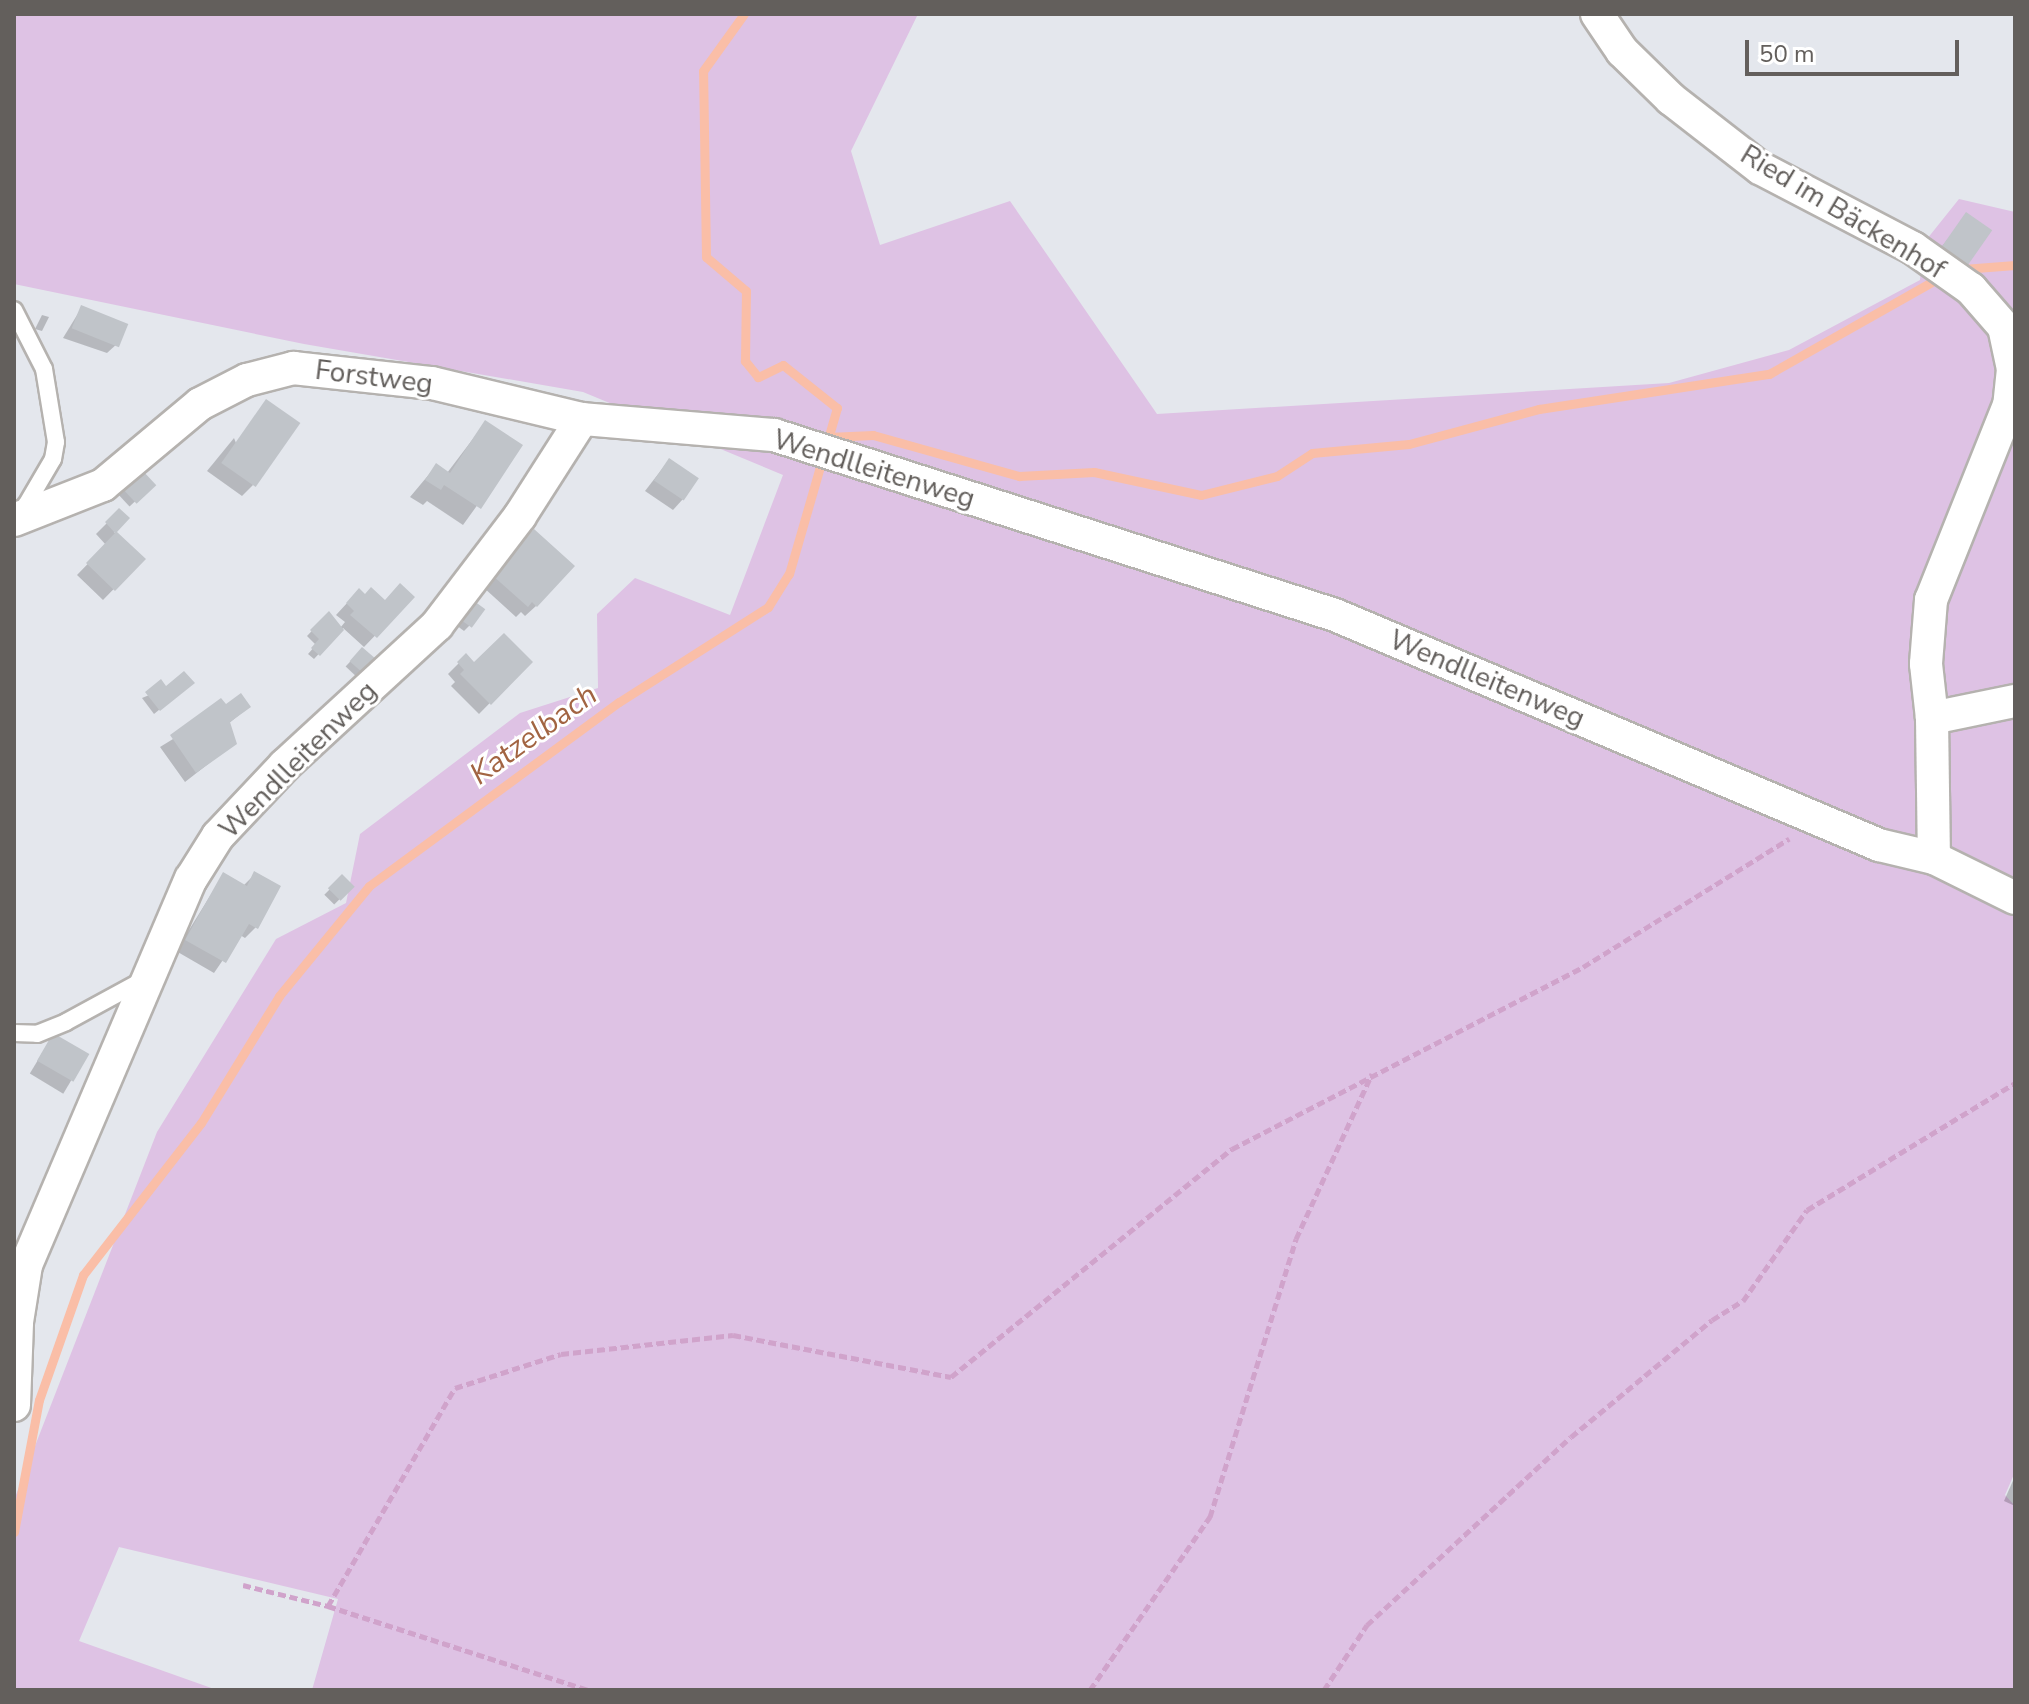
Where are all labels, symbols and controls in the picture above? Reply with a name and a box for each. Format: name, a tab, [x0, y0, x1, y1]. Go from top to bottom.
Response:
scale bar	[1749, 24, 1963, 74]
text: 50 m	[1759, 38, 1815, 70]
street label: Ried im Bäckenhof	[1734, 138, 1952, 286]
street label: Forstweg	[313, 353, 435, 401]
street label: Wendlleitenweg	[769, 422, 979, 516]
street label: Wendlleitenweg	[1384, 623, 1590, 735]
street label: Wendlleitenweg	[212, 674, 384, 846]
water label: Katzelbach	[464, 677, 604, 793]

